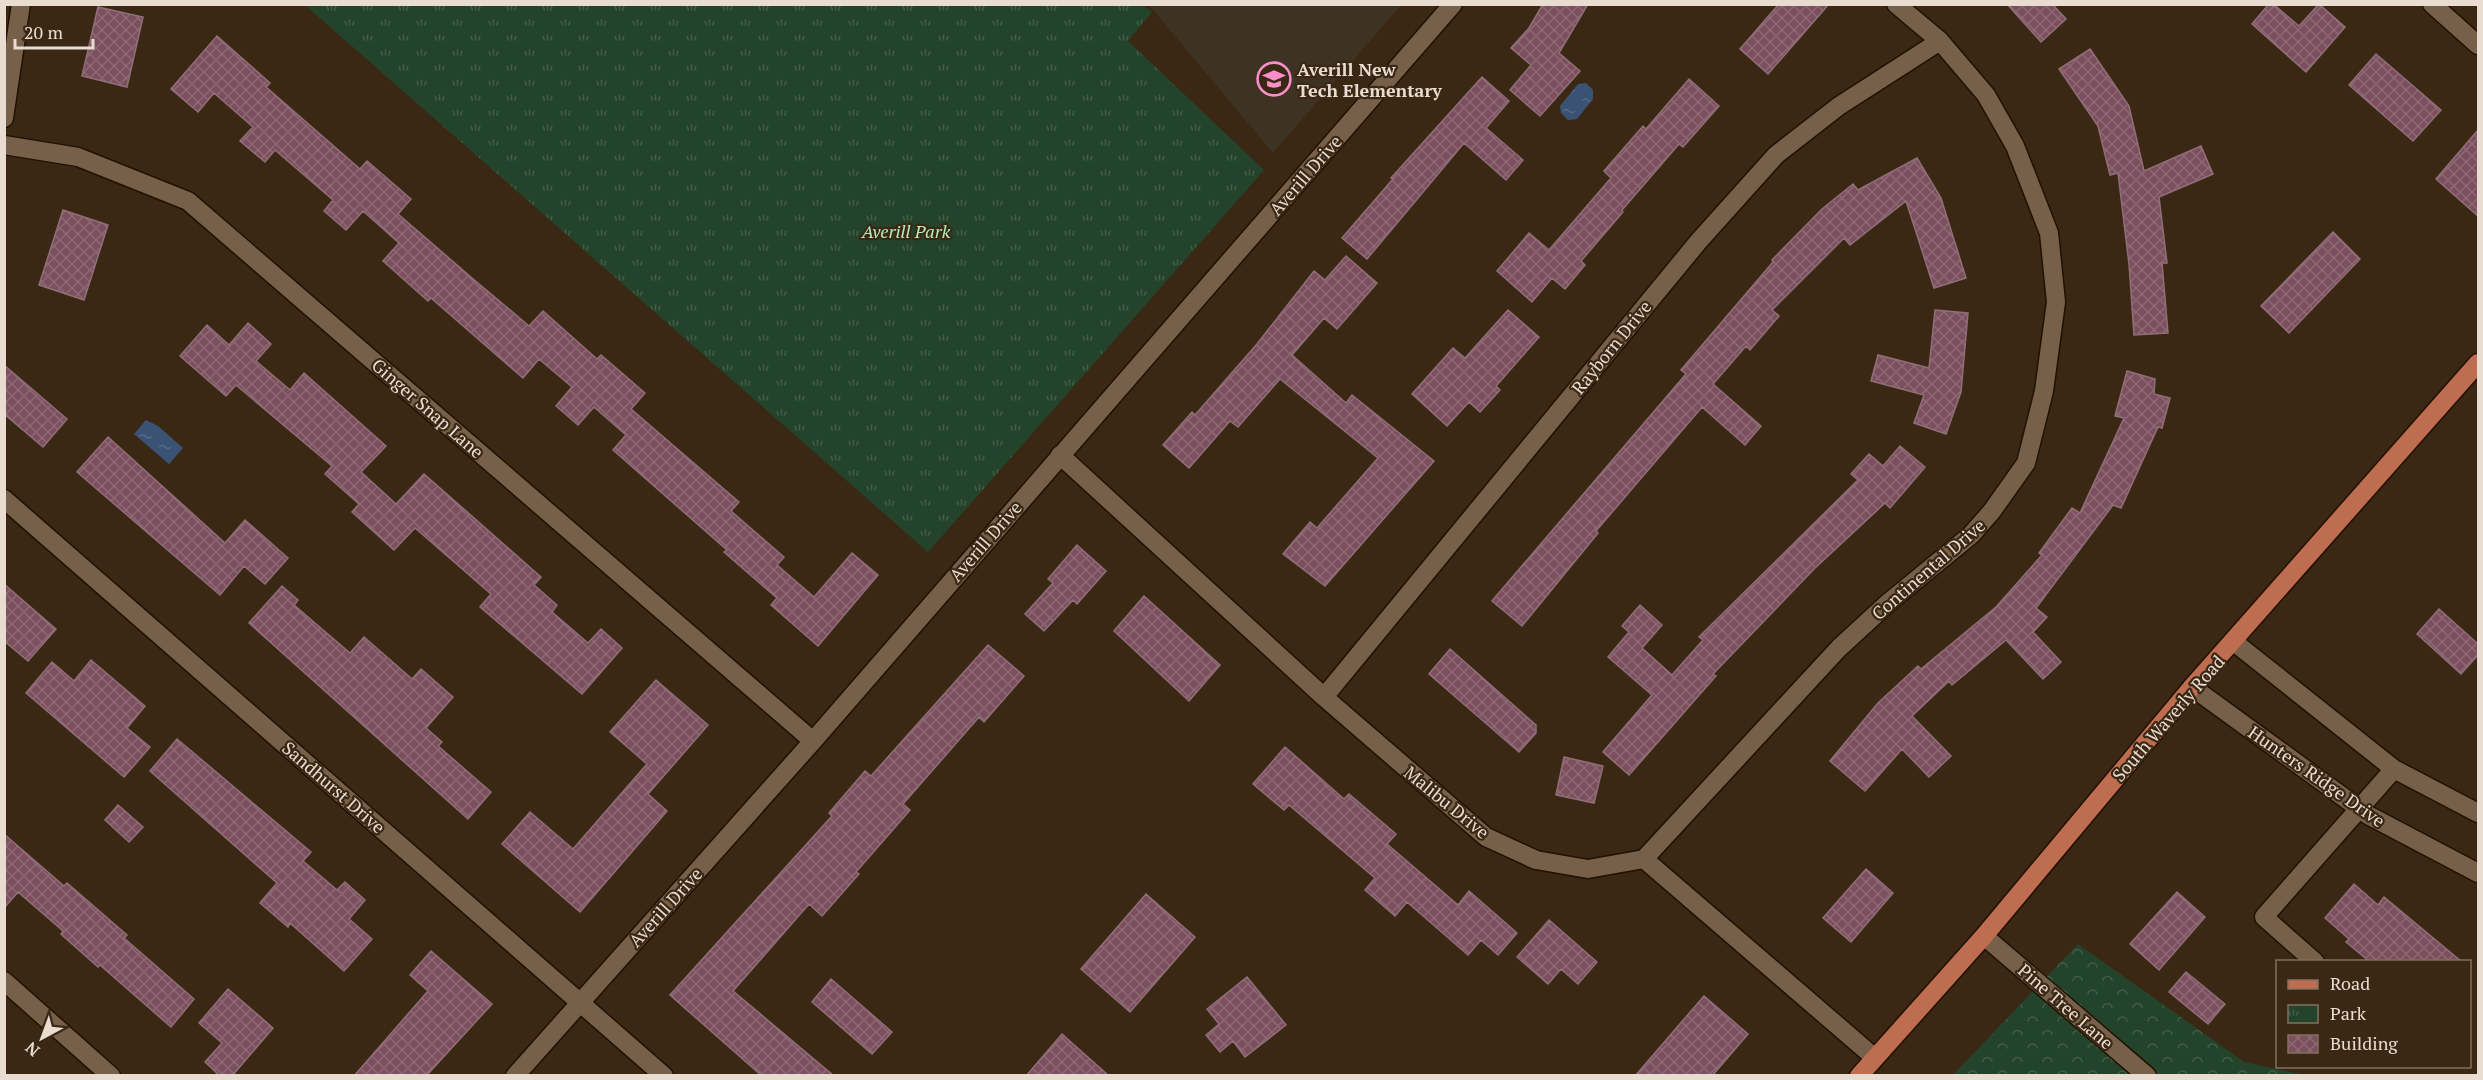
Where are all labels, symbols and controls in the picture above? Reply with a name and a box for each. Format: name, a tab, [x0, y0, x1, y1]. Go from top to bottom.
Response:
scale bar	[15, 12, 93, 50]
text: 20 m	[24, 20, 64, 44]
place label: Averill New Tech Elementary	[1297, 57, 1442, 102]
school or university icon: Averill New Tech Elementary	[1256, 61, 1292, 97]
street label: Averill Drive	[1263, 130, 1347, 220]
park label: Averill Park	[861, 219, 951, 243]
street label: Rayborn Drive	[1566, 295, 1656, 399]
street label: Ginger Snap Lane	[367, 353, 489, 463]
street label: Averill Drive	[943, 496, 1027, 586]
street label: Continental Drive	[1866, 513, 1990, 625]
street label: South Waverly Road	[2106, 650, 2230, 786]
street label: Hunters Ridge Drive	[2244, 720, 2390, 832]
street label: Sandhurst Drive	[277, 736, 391, 838]
street label: Malibu Drive	[1399, 760, 1495, 844]
street label: Averill Drive	[623, 862, 707, 952]
street label: Pine Tree Lane	[2013, 958, 2119, 1054]
legend	[2276, 960, 2471, 1068]
text: Road	[2330, 971, 2370, 995]
text: Park	[2330, 1001, 2367, 1025]
north arrow	[12, 1008, 72, 1068]
text: Building	[2330, 1031, 2398, 1055]
text: N	[20, 1037, 44, 1062]

